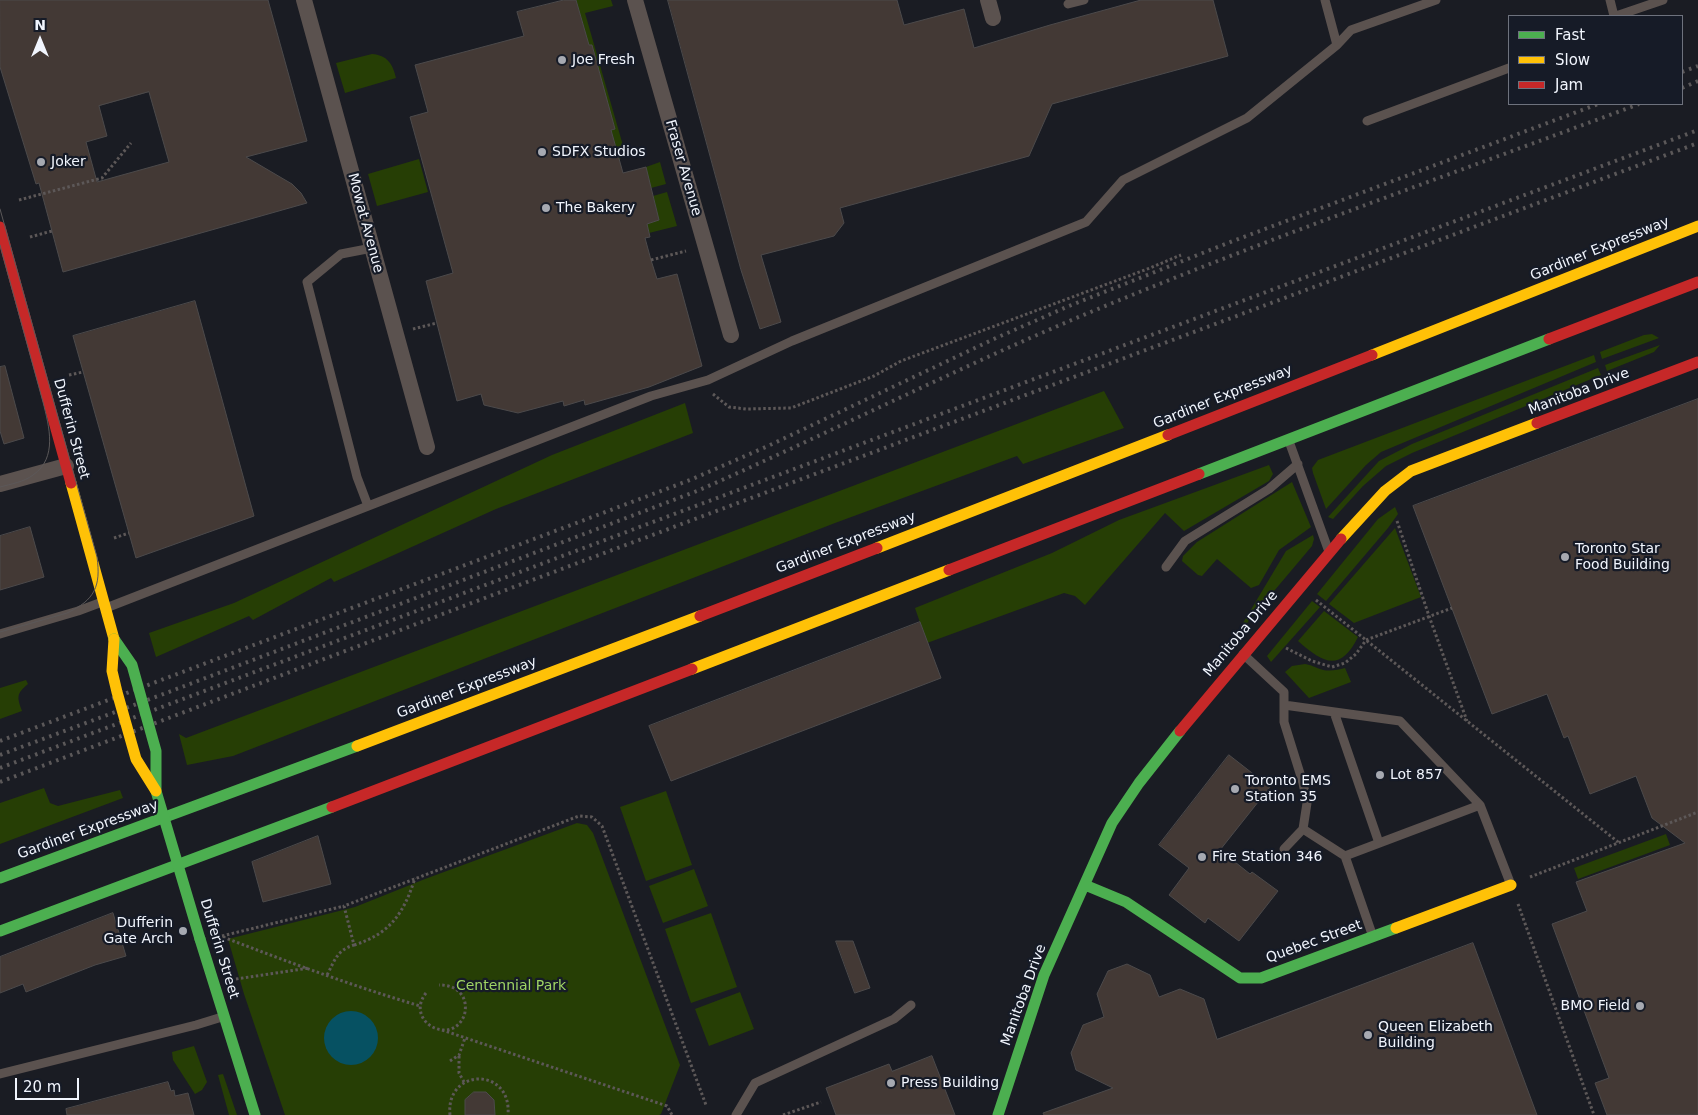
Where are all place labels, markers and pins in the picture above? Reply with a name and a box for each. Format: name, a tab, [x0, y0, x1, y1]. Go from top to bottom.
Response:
place label: Joe Fresh	[572, 52, 635, 68]
marker: Joe Fresh	[556, 54, 568, 66]
place label: SDFX Studios	[552, 144, 646, 160]
marker: SDFX Studios	[536, 146, 548, 158]
place label: Joker	[51, 154, 86, 170]
marker: Joker	[35, 156, 47, 168]
place label: The Bakery	[556, 200, 635, 216]
marker: The Bakery	[540, 202, 552, 214]
place label: Toronto Star Food Building	[1575, 541, 1670, 574]
marker: Toronto Star Food Building	[1559, 551, 1571, 563]
place label: Lot 857	[1390, 767, 1443, 783]
marker: Lot 857	[1374, 769, 1386, 781]
place label: Toronto EMS Station 35	[1245, 773, 1331, 806]
marker: Toronto EMS Station 35	[1229, 783, 1241, 795]
place label: Fire Station 346	[1212, 849, 1322, 865]
marker: Fire Station 346	[1196, 851, 1208, 863]
place label: Dufferin Gate Arch	[103, 915, 173, 948]
marker: Dufferin Gate Arch	[177, 925, 189, 937]
place label: BMO Field	[1561, 998, 1630, 1014]
marker: BMO Field	[1634, 1000, 1646, 1012]
place label: Queen Elizabeth Building	[1378, 1019, 1493, 1052]
marker: Queen Elizabeth Building	[1362, 1029, 1374, 1041]
place label: Press Building	[901, 1075, 999, 1091]
marker: Press Building	[885, 1077, 897, 1089]

